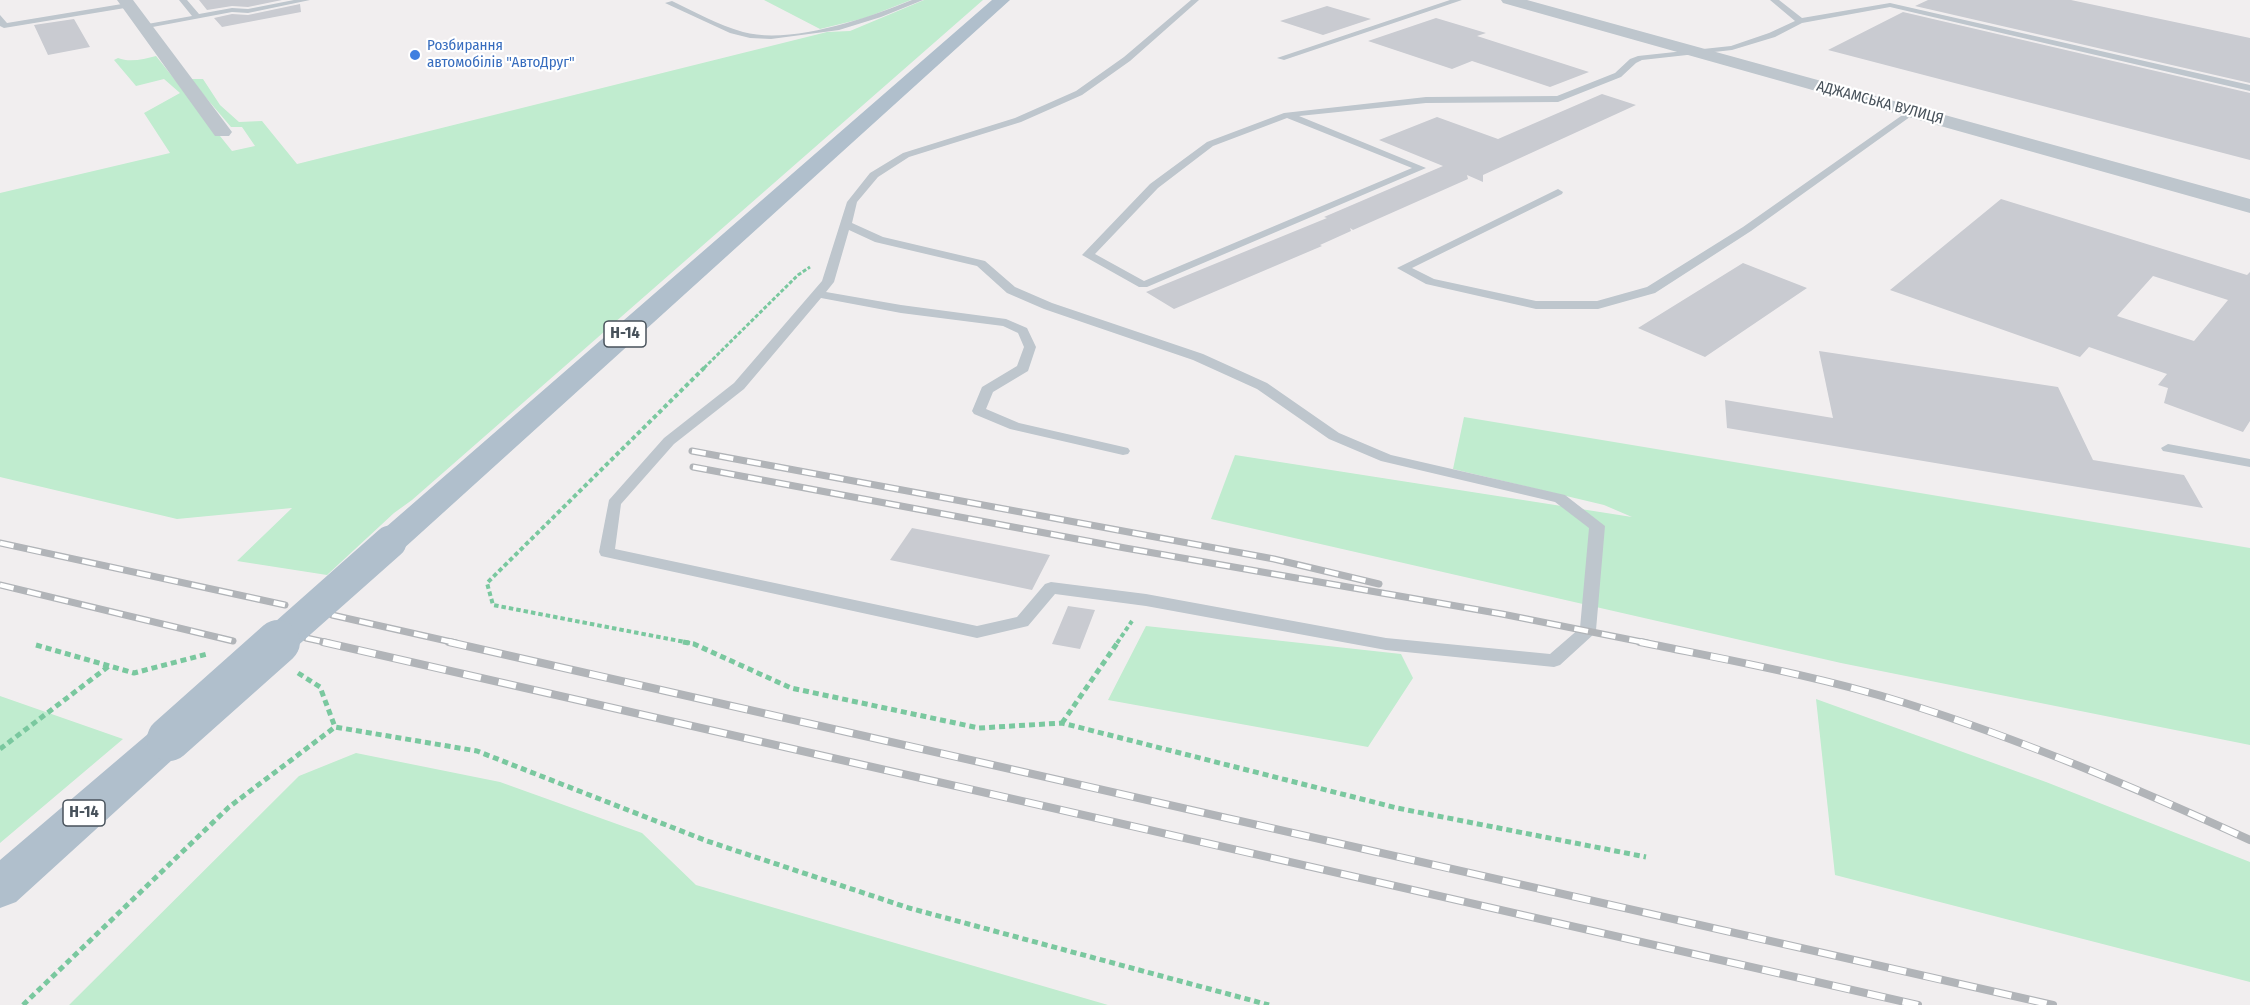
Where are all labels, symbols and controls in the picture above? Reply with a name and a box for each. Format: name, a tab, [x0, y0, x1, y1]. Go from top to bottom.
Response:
place label: Розбирання автомобілів "АвтоДруг"	[427, 37, 575, 72]
marker: Розбирання автомобілів "АвтоДруг"	[408, 48, 422, 62]
street label: АДЖАМСЬКА ВУЛИЦЯ	[1815, 77, 1945, 129]
road number: Н-14	[604, 321, 646, 347]
road number: Н-14	[63, 800, 105, 826]

